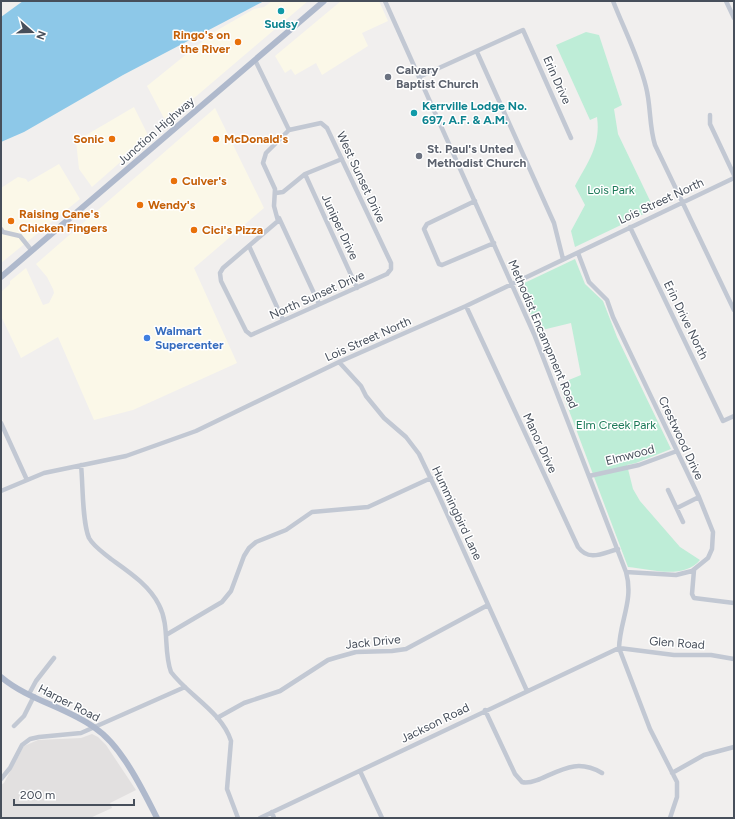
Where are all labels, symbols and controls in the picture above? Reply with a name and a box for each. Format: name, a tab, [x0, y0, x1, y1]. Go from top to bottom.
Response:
marker: Sudsy	[276, 6, 286, 16]
north arrow	[12, 12, 52, 52]
place label: Sudsy	[264, 17, 298, 31]
place label: Ringo's on the River	[173, 28, 230, 56]
text: N	[33, 29, 48, 41]
marker: Ringo's on the River	[233, 37, 243, 47]
street label: Erin Drive	[540, 54, 574, 107]
place label: Calvary Baptist Church	[396, 63, 479, 91]
marker: Calvary Baptist Church	[383, 72, 393, 82]
street label: Junction Highway	[115, 93, 198, 168]
place label: Kerrville Lodge No. 697, A.F. & A.M.	[422, 99, 527, 127]
marker: Kerrville Lodge No. 697, A.F. & A.M.	[409, 108, 419, 118]
street label: West Sunset Drive	[334, 129, 388, 225]
place label: Sonic	[73, 132, 104, 146]
place label: McDonald's	[224, 132, 288, 146]
marker: Sonic	[107, 134, 117, 144]
marker: McDonald's	[211, 134, 221, 144]
place label: St. Paul's Unted Methodist Church	[427, 142, 527, 170]
marker: St. Paul's Unted Methodist Church	[414, 151, 424, 161]
place label: Culver's	[182, 174, 227, 188]
street label: Lois Street North	[616, 175, 706, 227]
marker: Culver's	[169, 176, 179, 186]
park label: Lois Park	[587, 183, 635, 197]
street label: Juniper Drive	[319, 192, 361, 262]
place label: Wendy's	[148, 198, 196, 212]
marker: Wendy's	[135, 200, 145, 210]
place label: Raising Cane's Chicken Fingers	[19, 207, 108, 235]
marker: Raising Cane's Chicken Fingers	[6, 216, 16, 226]
place label: Cici's Pizza	[202, 223, 263, 237]
marker: Cici's Pizza	[189, 225, 199, 235]
street label: Methodist Encampment Road	[505, 258, 581, 410]
street label: North Sunset Drive	[267, 268, 367, 322]
street label: Erin Drive North	[661, 278, 711, 362]
street label: Lois Street North	[323, 314, 413, 364]
place label: Walmart Supercenter	[155, 324, 224, 352]
marker: Walmart Supercenter	[142, 333, 152, 343]
street label: Crestwood Drive	[656, 394, 707, 482]
street label: Manor Drive	[520, 411, 560, 476]
park label: Elm Creek Park	[576, 418, 656, 432]
street label: Elmwood	[604, 442, 656, 468]
street label: Hummingbird Lane	[429, 464, 485, 563]
street label: Jack Drive	[345, 632, 402, 652]
street label: Glen Road	[649, 634, 705, 652]
street label: Harper Road	[36, 681, 102, 725]
street label: Jackson Road	[398, 700, 472, 746]
scale bar	[14, 781, 134, 807]
text: 200 m	[20, 788, 55, 802]

